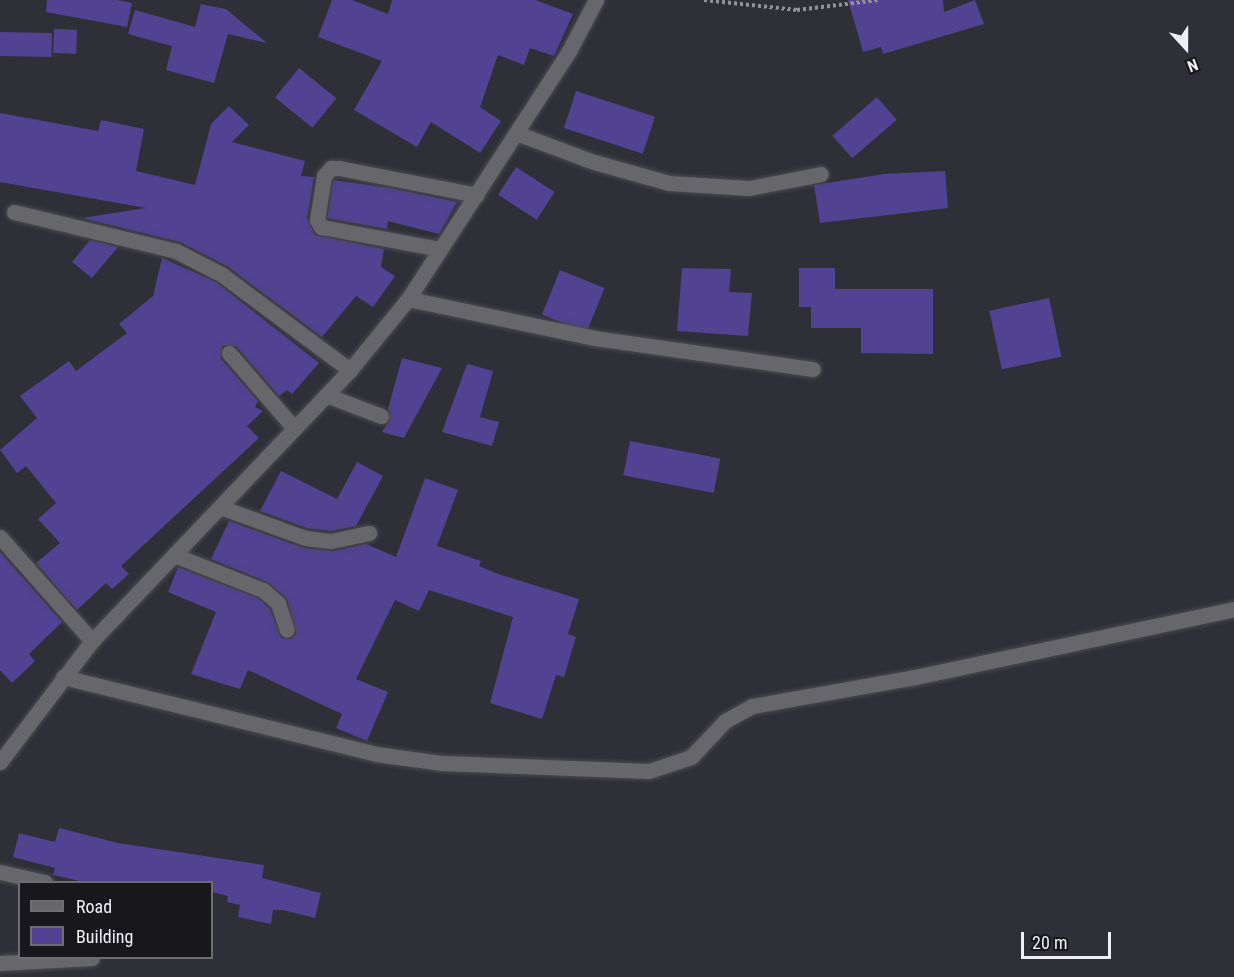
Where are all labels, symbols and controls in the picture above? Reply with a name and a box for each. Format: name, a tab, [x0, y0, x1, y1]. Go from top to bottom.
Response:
north arrow	[1156, 18, 1216, 78]
text: N	[1185, 55, 1201, 76]
legend	[18, 881, 213, 959]
text: Road	[76, 896, 112, 917]
scale bar	[1024, 920, 1114, 958]
text: Building	[76, 926, 133, 947]
text: 20 m	[1032, 932, 1067, 953]

